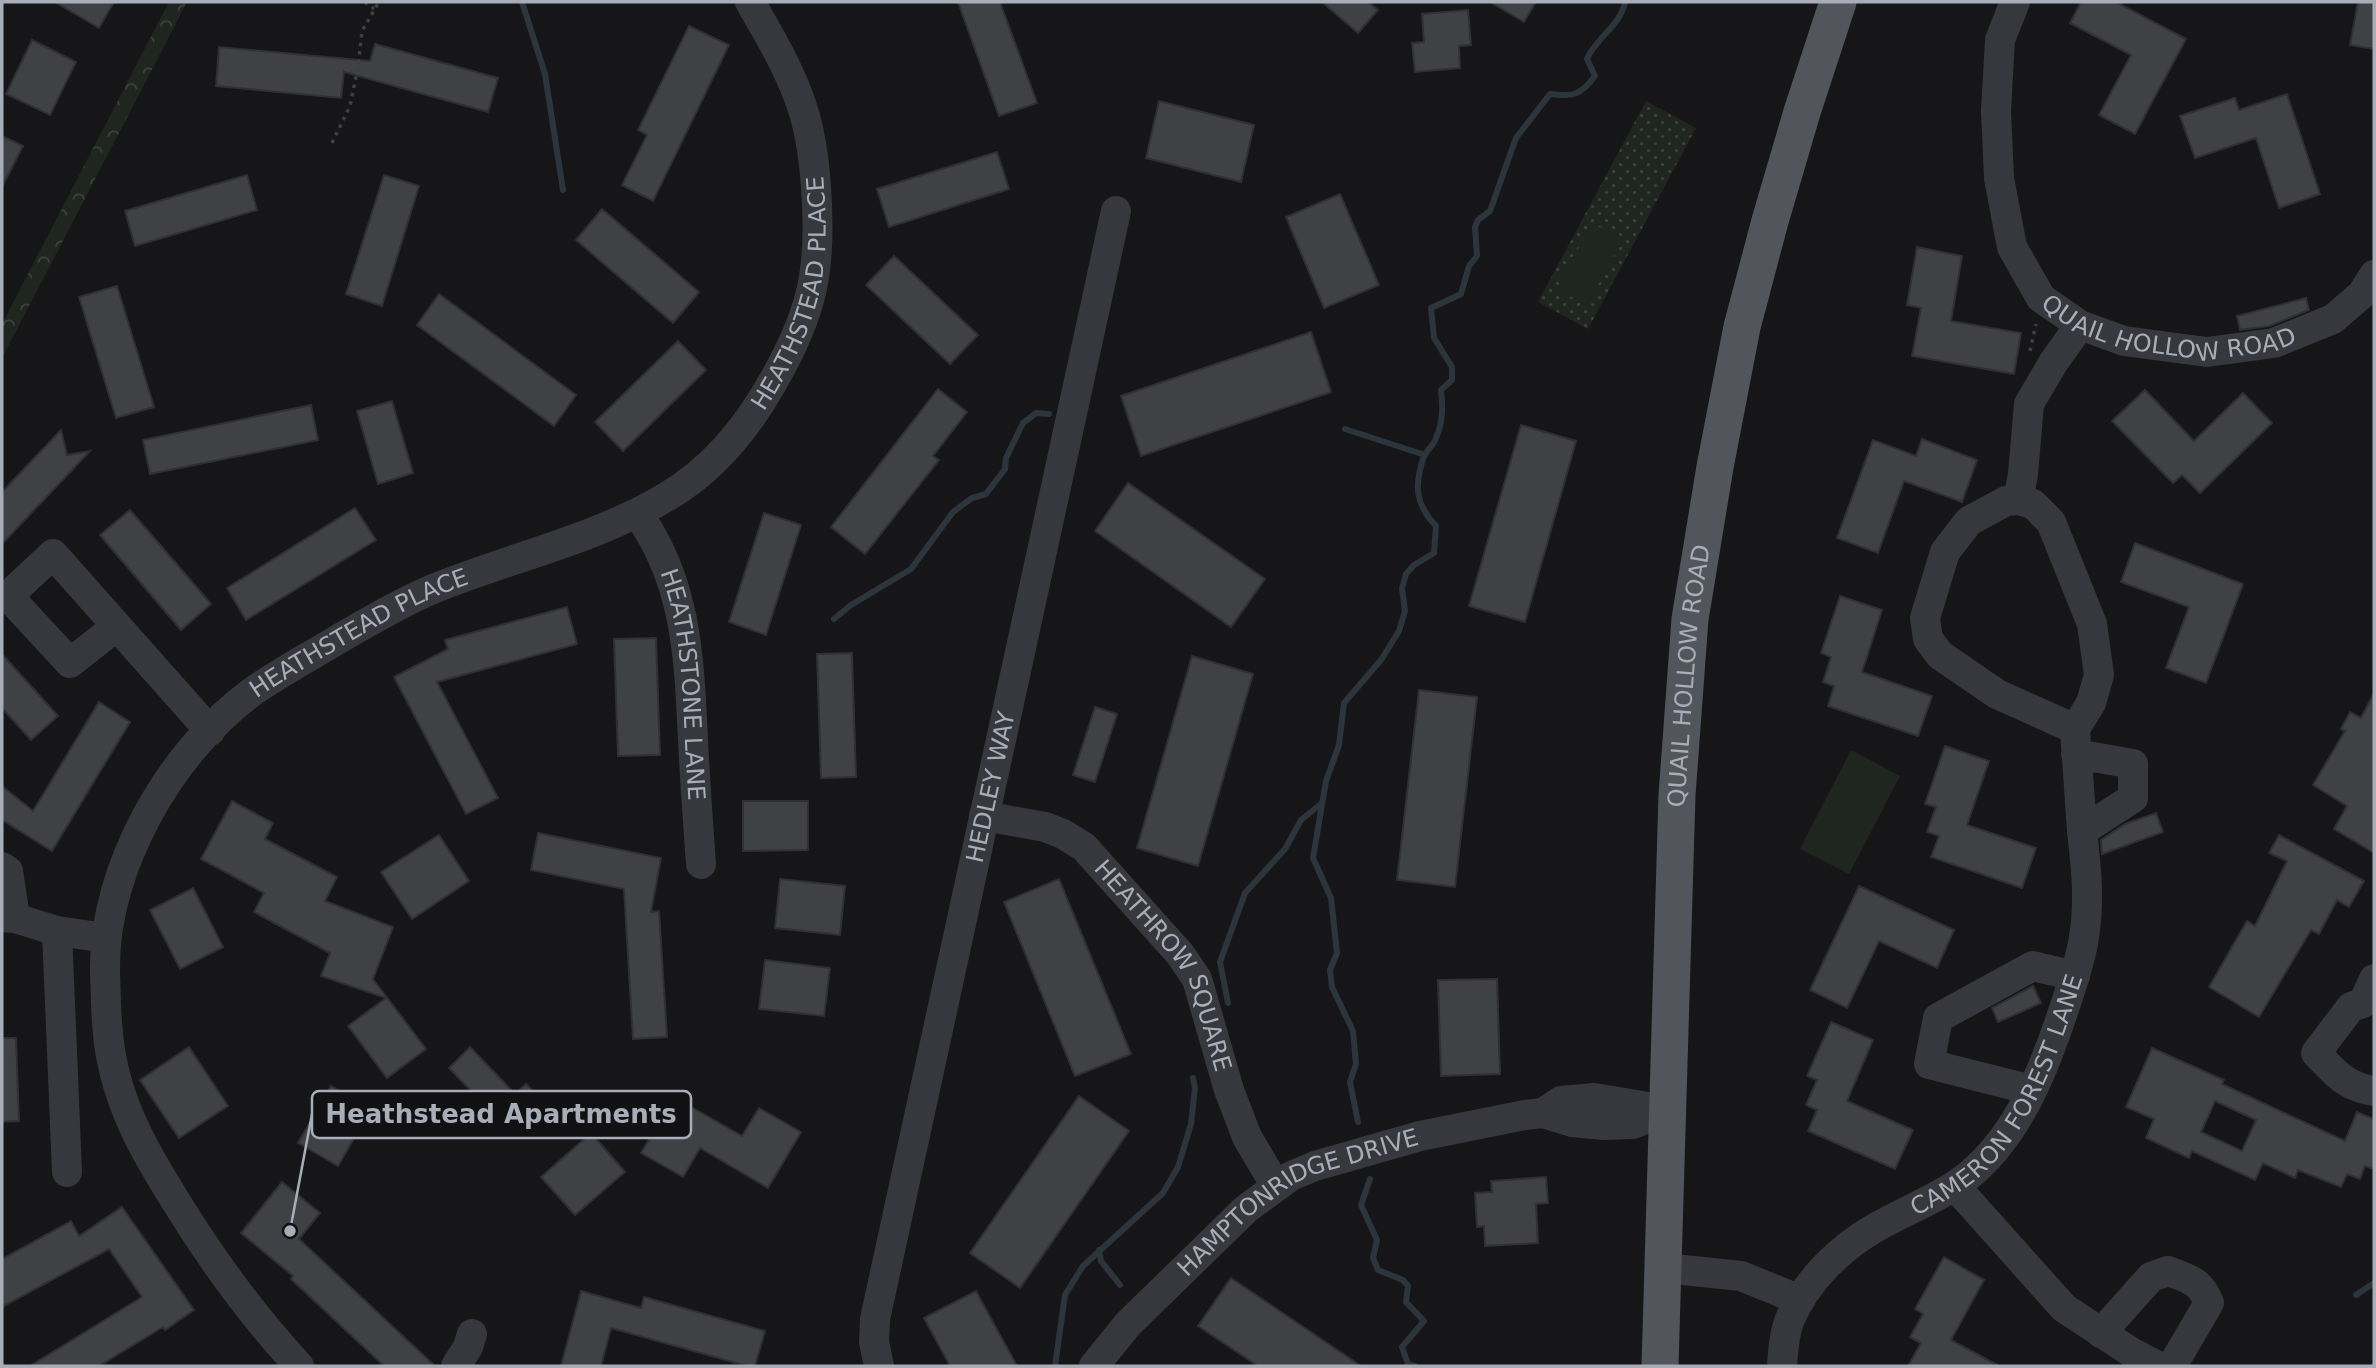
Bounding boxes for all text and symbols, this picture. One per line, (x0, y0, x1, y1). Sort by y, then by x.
street label: HEATHSTEAD PLACE (745, 175, 832, 415)
street label: QUAIL HOLLOW ROAD (2036, 289, 2300, 367)
street label: QUAIL HOLLOW ROAD (1663, 542, 1716, 808)
street label: HEATHSTEAD PLACE (244, 563, 472, 703)
street label: HEATHSTONE LANE (655, 565, 710, 801)
street label: HEDLEY WAY (961, 708, 1021, 865)
street label: HEATHROW SQUARE (1088, 854, 1237, 1075)
street label: CAMERON FOREST LANE (1906, 971, 2088, 1221)
callout: Heathstead Apartments (312, 1091, 691, 1138)
text: Heathstead Apartments (325, 1099, 677, 1129)
street label: HAMPTONRIDGE DRIVE (1172, 1123, 1421, 1282)

